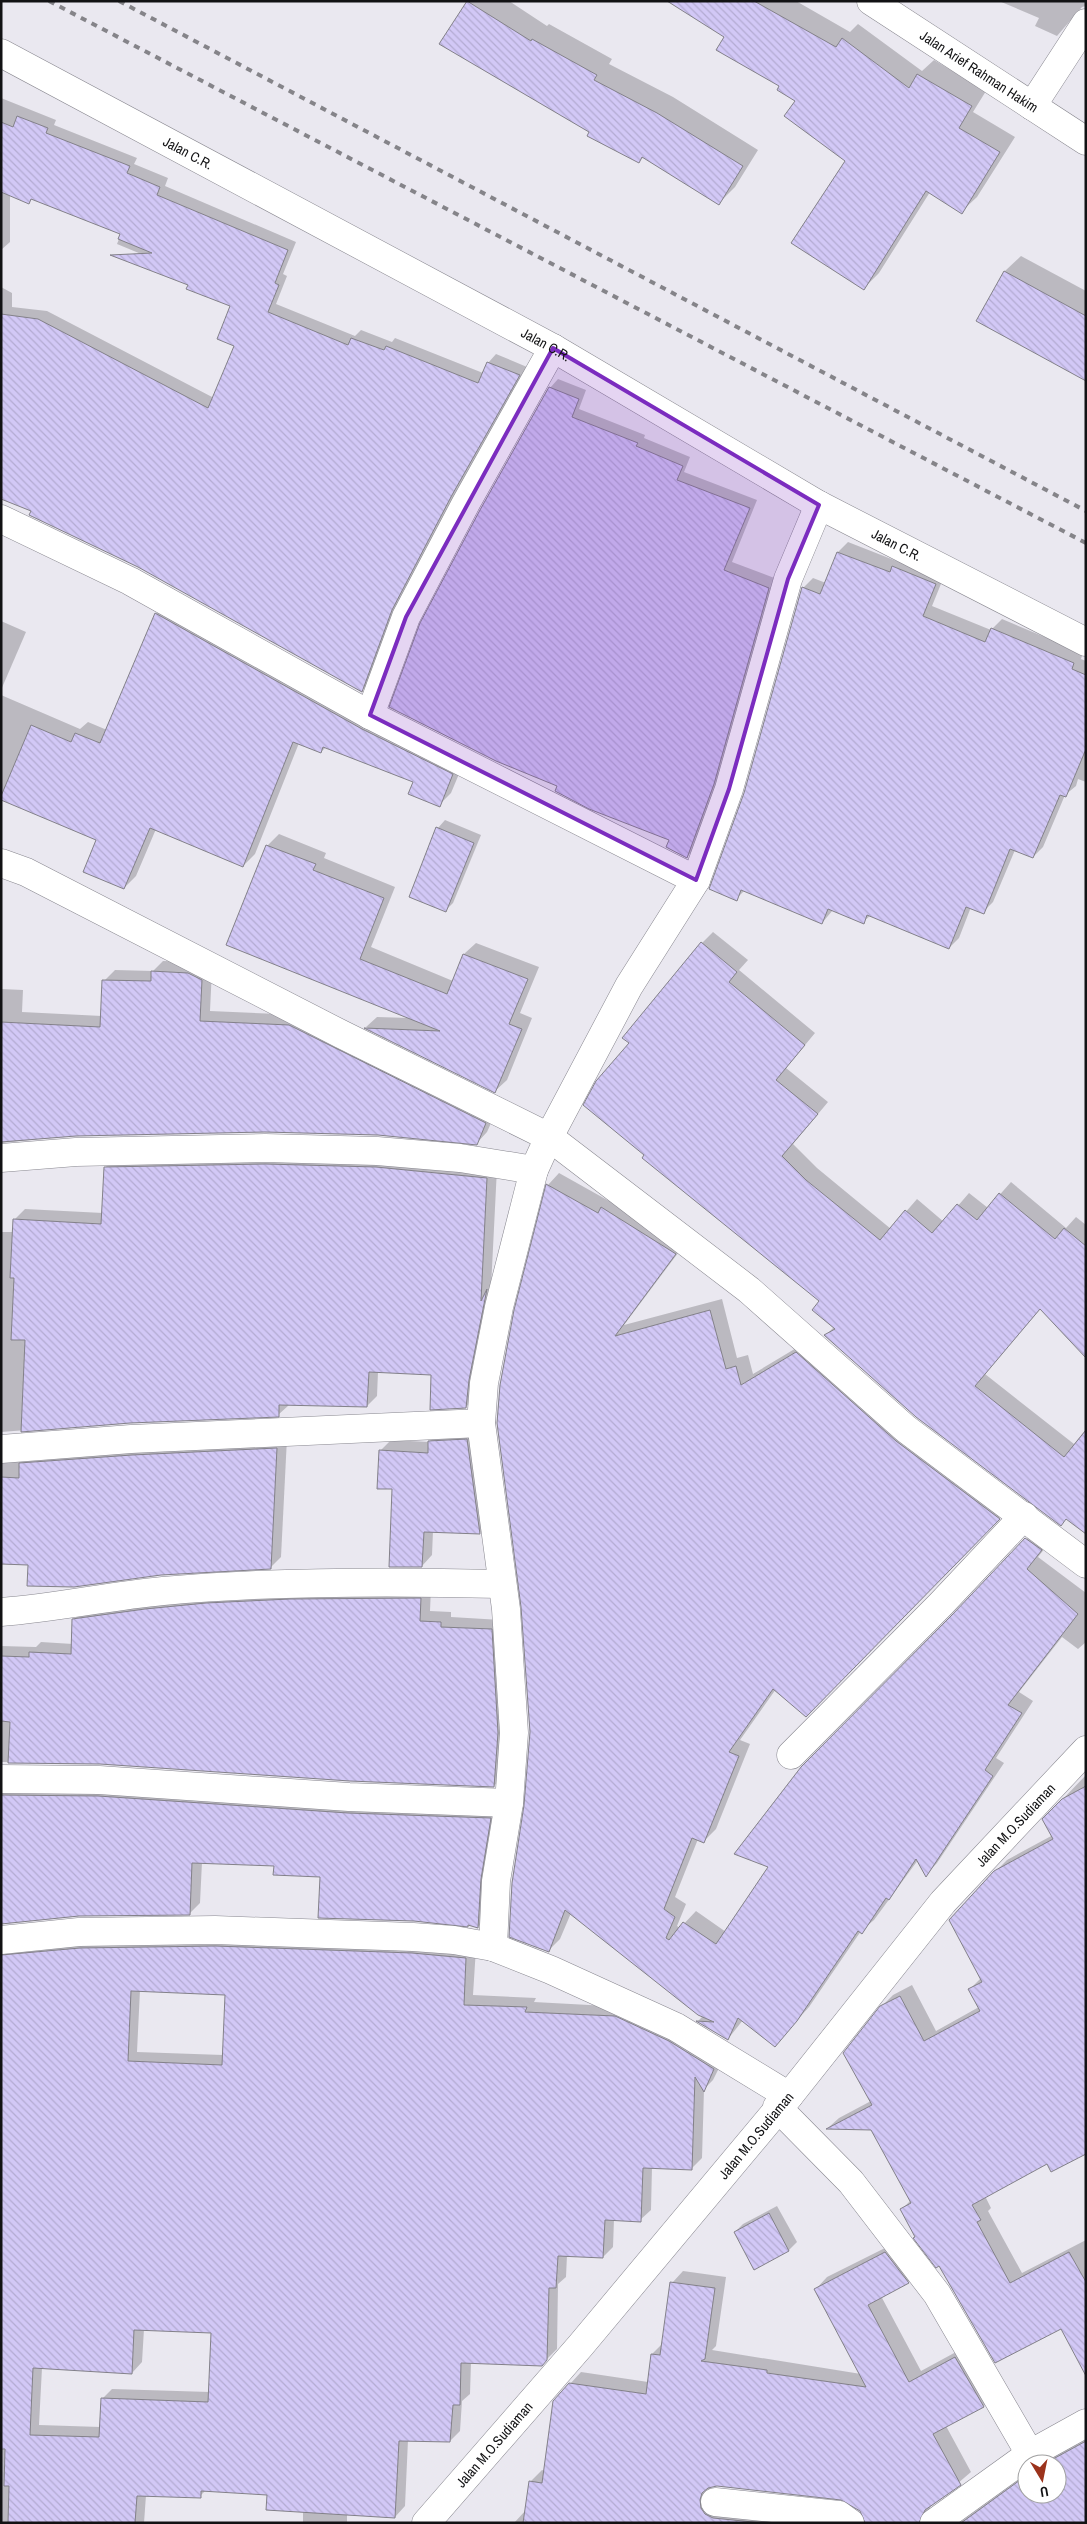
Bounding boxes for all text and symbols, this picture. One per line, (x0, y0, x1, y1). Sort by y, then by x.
street label: Jalan Arief Rahman Hakim (917, 26, 1042, 116)
street label: Jalan C.R. (160, 132, 216, 174)
street label: Jalan C.R. (518, 324, 574, 365)
street label: Jalan C.R. (869, 525, 925, 565)
street label: Jalan M.O.Sudiaman (972, 1779, 1059, 1870)
street label: Jalan M.O.Sudiaman (714, 2088, 798, 2183)
street label: Jalan M.O.Sudiaman (452, 2398, 537, 2491)
north arrow (1017, 2454, 1067, 2504)
text: U (1039, 2482, 1050, 2501)

